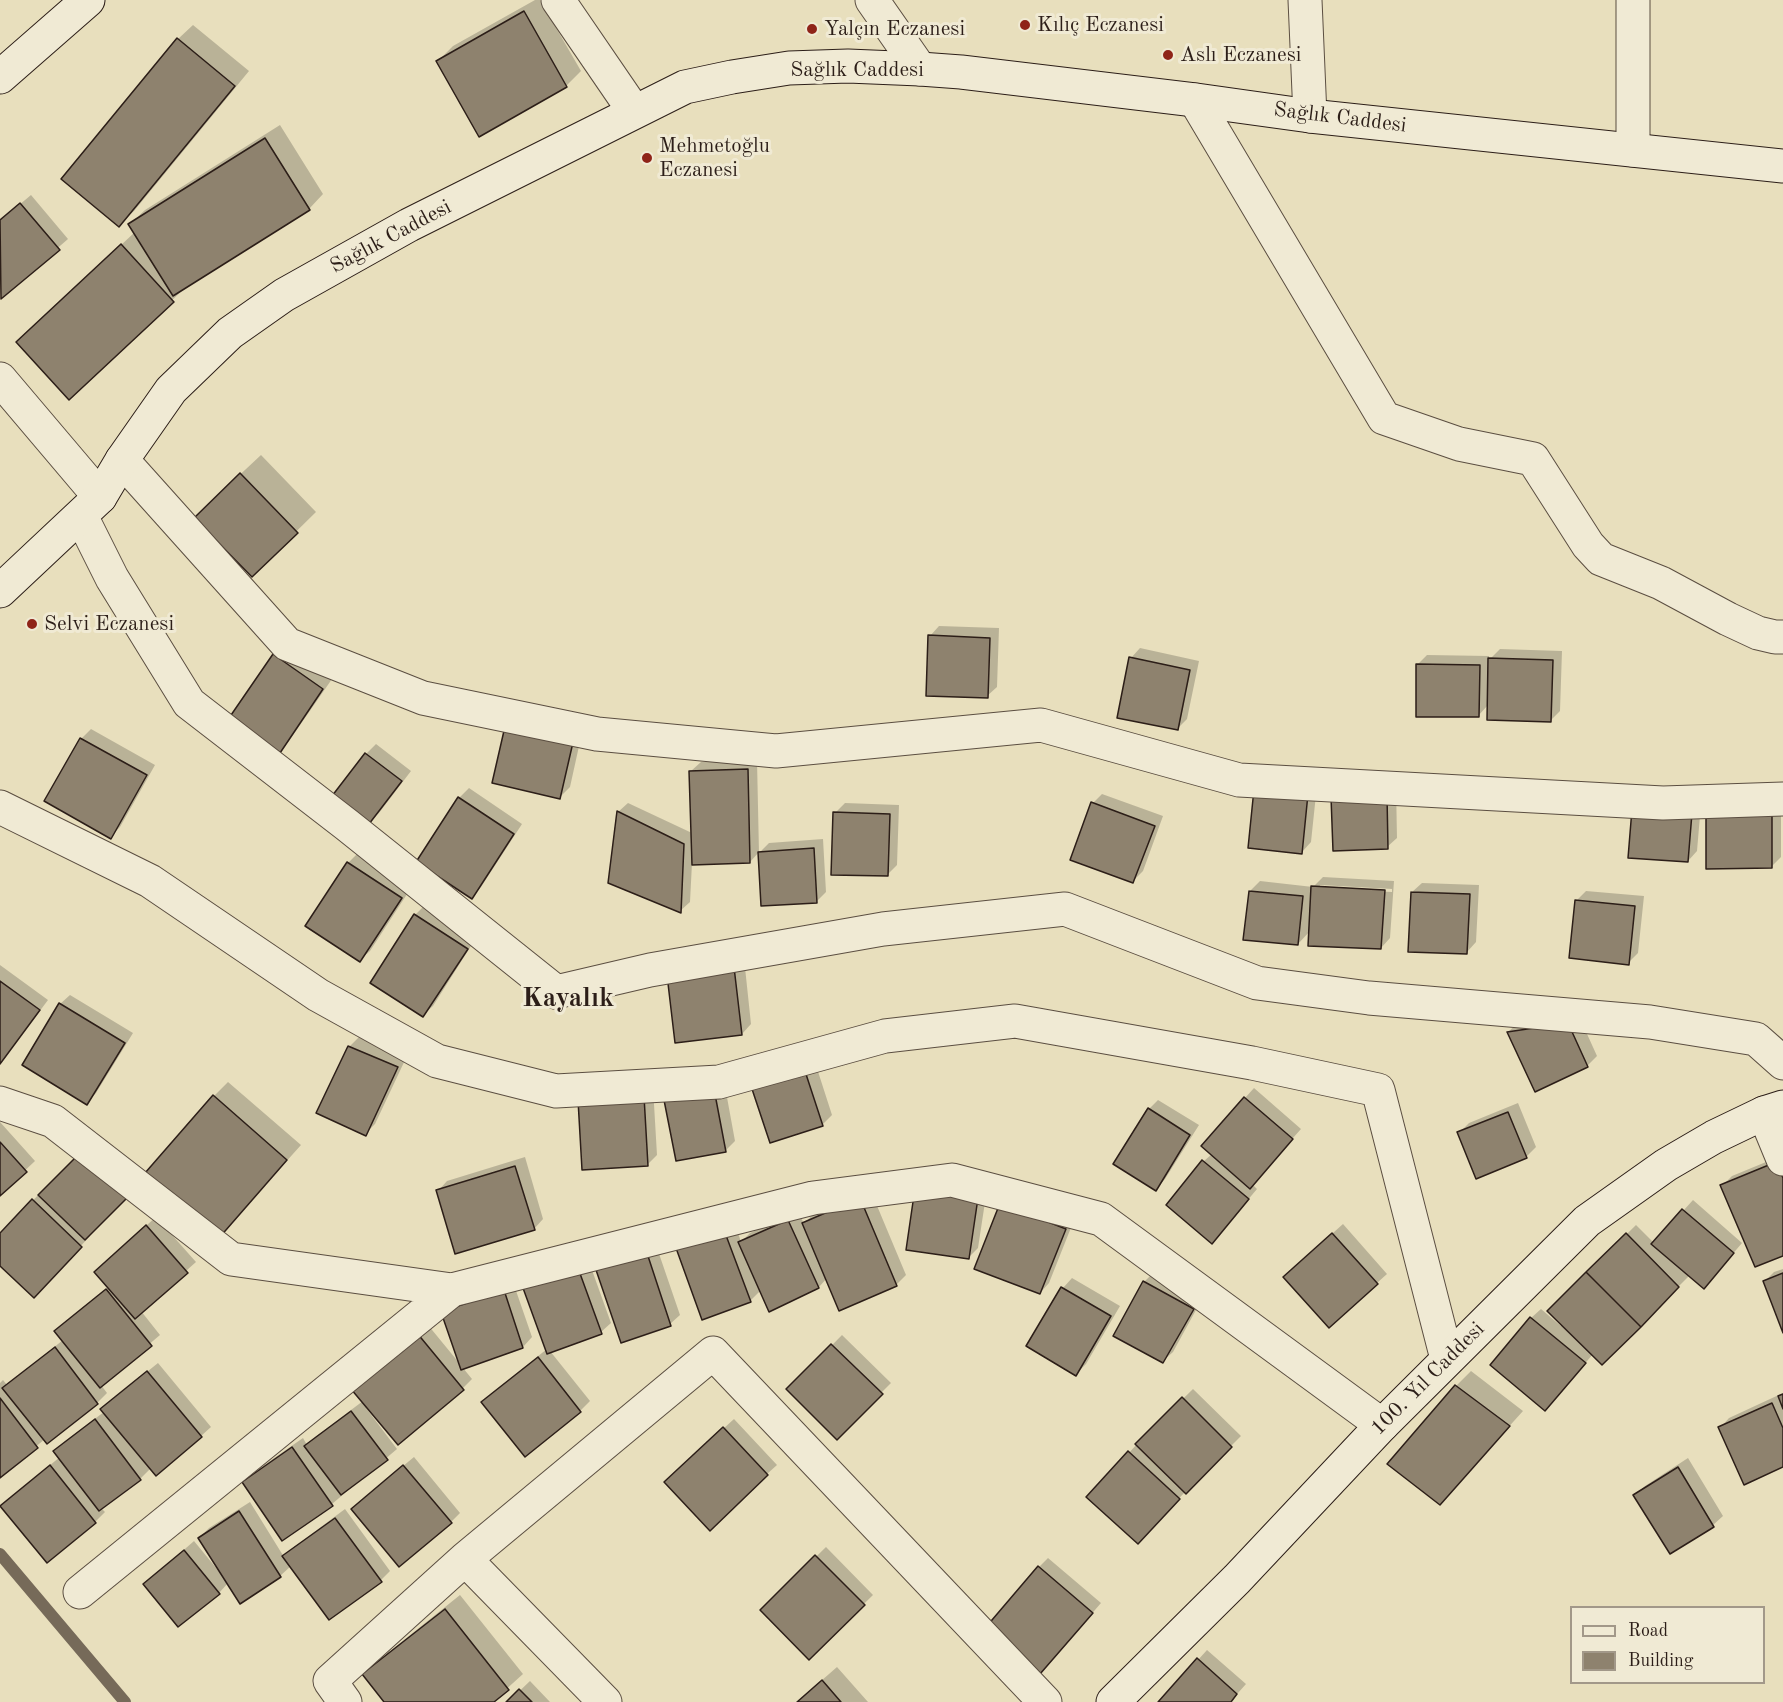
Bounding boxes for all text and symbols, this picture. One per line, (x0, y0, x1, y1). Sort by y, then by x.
place label: Kılıç Eczanesi (1037, 12, 1164, 38)
place label: Yalçın Eczanesi (824, 16, 965, 42)
marker: Kılıç Eczanesi (1018, 18, 1032, 32)
marker: Yalçın Eczanesi (805, 22, 819, 36)
place label: Aslı Eczanesi (1180, 42, 1301, 68)
marker: Aslı Eczanesi (1161, 48, 1175, 62)
street label: Sağlık Caddesi (790, 57, 924, 83)
street label: Sağlık Caddesi (1272, 97, 1408, 139)
place label: Mehmetoğlu Eczanesi (659, 133, 770, 183)
marker: Mehmetoğlu Eczanesi (640, 151, 654, 165)
street label: Sağlık Caddesi (326, 194, 456, 280)
place label: Selvi Eczanesi (44, 611, 174, 637)
marker: Selvi Eczanesi (25, 617, 39, 631)
district label: Kayalık (522, 983, 614, 1015)
street label: 100. Yıl Caddesi (1366, 1317, 1490, 1441)
legend (1570, 1606, 1765, 1684)
text: Road (1628, 1622, 1668, 1640)
text: Building (1628, 1652, 1693, 1670)

